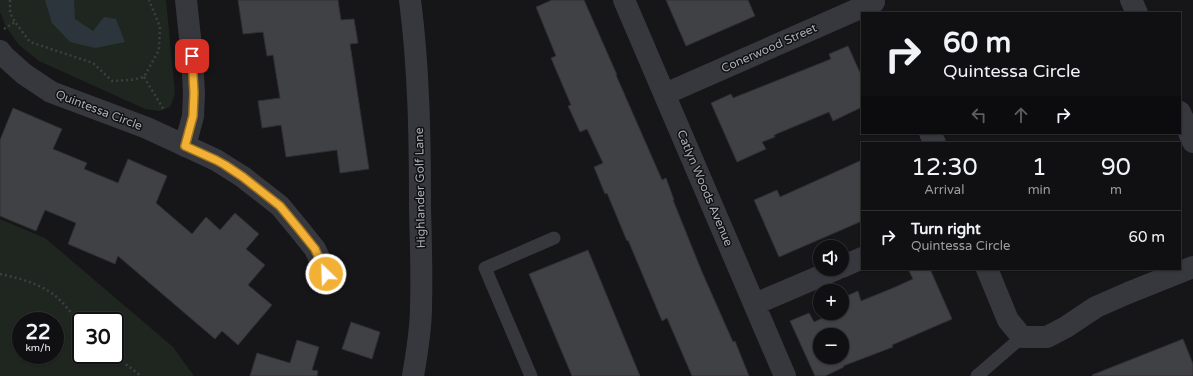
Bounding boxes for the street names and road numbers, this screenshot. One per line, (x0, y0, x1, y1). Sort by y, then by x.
street label: Conerwood Street (719, 20, 819, 75)
street label: Quintessa Circle (54, 87, 145, 133)
street label: Highlander Golf Lane (412, 127, 428, 248)
street label: Catlyn Woods Avenue (674, 128, 736, 248)

